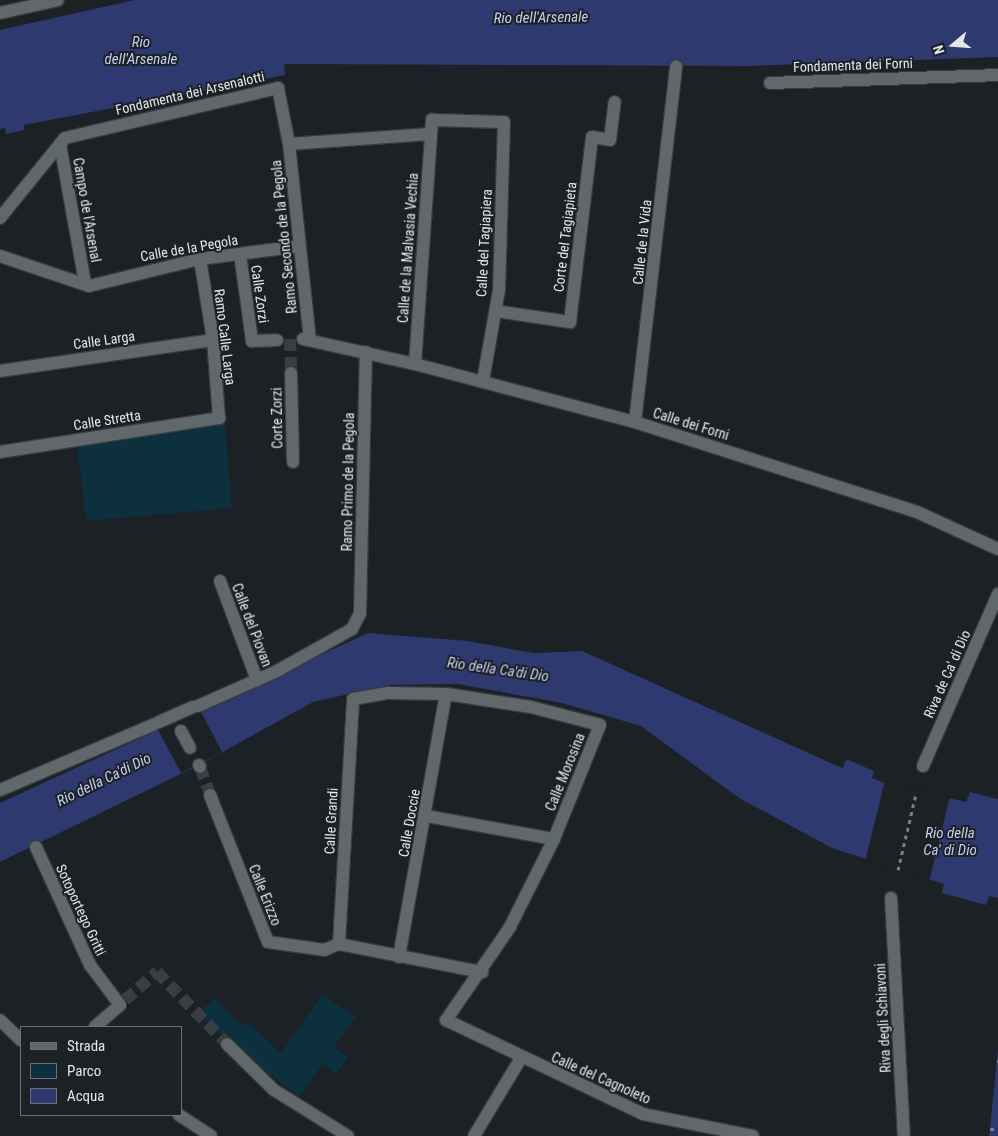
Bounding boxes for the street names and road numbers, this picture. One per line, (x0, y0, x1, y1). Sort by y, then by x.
street label: Fondamenta dei Forni (793, 55, 913, 75)
street label: Fondamenta dei Arsenalotti (114, 68, 266, 118)
street label: Campo de l'Arsenal (70, 156, 104, 264)
street label: Ramo Secondo de la Pegola (268, 159, 300, 315)
street label: Calle de la Malvasia Vechia (394, 172, 422, 324)
street label: Corte del Tagiapieta (550, 181, 580, 293)
street label: Calle del Tagiapiera (473, 189, 495, 297)
street label: Calle de la Vida (629, 199, 655, 285)
street label: Calle de la Pegola (139, 231, 239, 265)
street label: Calle Zorzi (248, 264, 272, 324)
street label: Ramo Calle Larga (211, 288, 239, 386)
street label: Calle Larga (72, 327, 136, 353)
street label: Corte Zorzi (268, 387, 286, 449)
street label: Calle dei Forni (651, 404, 731, 444)
street label: Calle Stretta (72, 406, 142, 434)
street label: Ramo Primo de la Pegola (338, 412, 358, 552)
street label: Calle del Piovan (228, 581, 276, 669)
street label: Riva de Ca' di Dio (920, 627, 974, 721)
street label: Calle Morosina (542, 731, 588, 813)
street label: Calle Grandi (321, 787, 341, 855)
street label: Calle Doccie (395, 788, 423, 858)
street label: Sotoportego Gritti (52, 862, 110, 958)
street label: Calle Erizzo (245, 862, 285, 928)
street label: Riva degli Schiavoni (872, 963, 894, 1073)
street label: Calle del Cagnoleto (549, 1049, 653, 1107)

